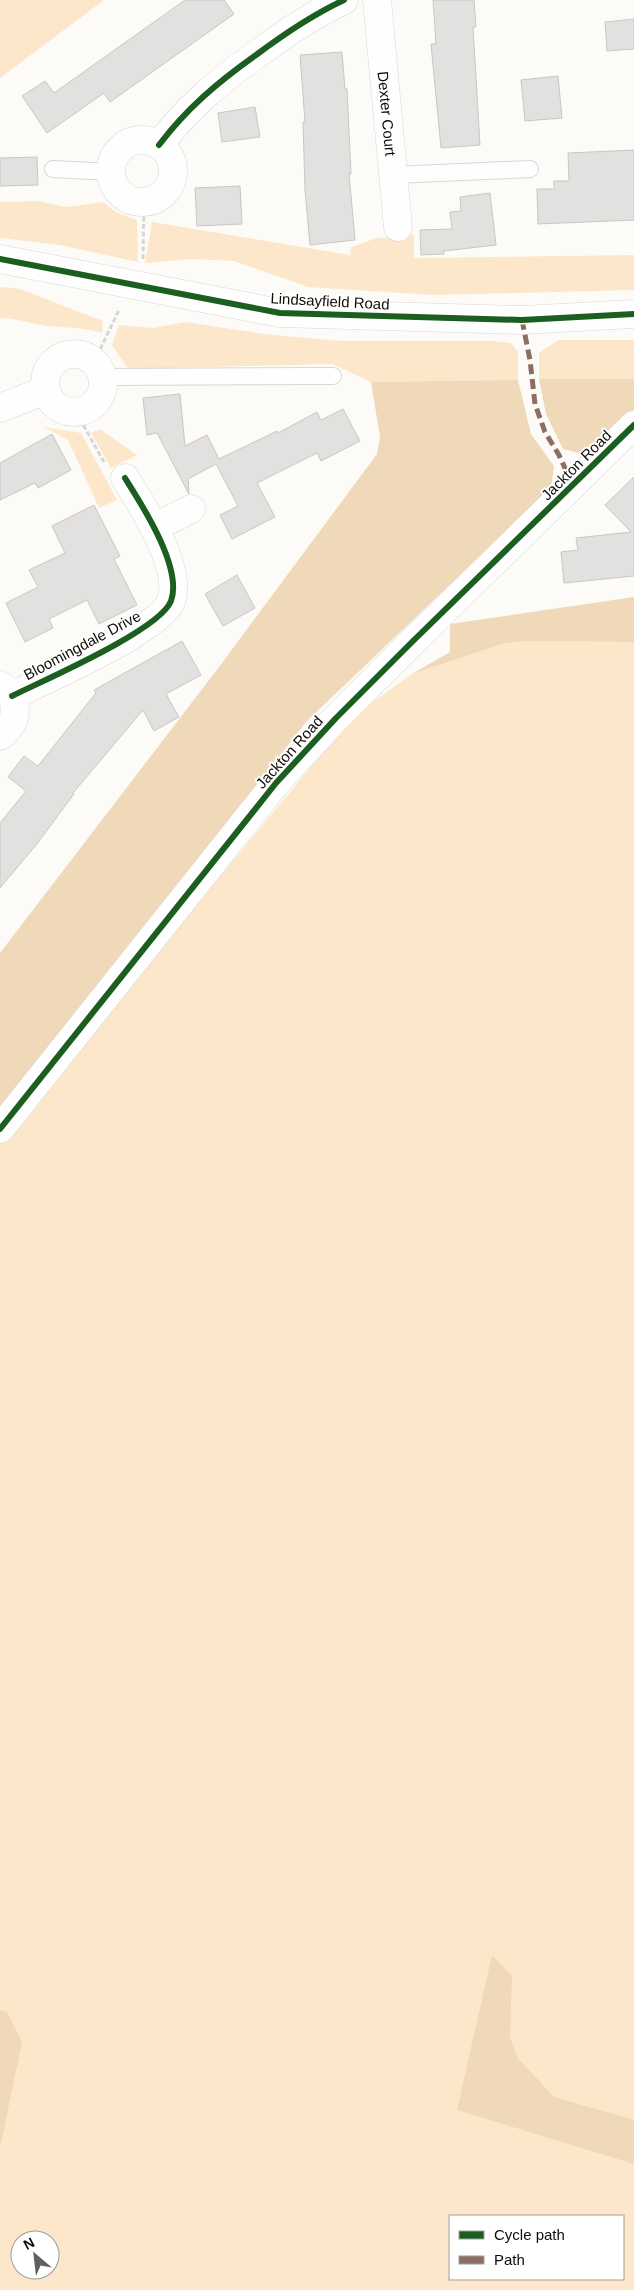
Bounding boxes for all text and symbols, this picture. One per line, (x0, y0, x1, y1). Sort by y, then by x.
street label: Dexter Court (375, 70, 400, 157)
street label: Lindsayfield Road (270, 289, 390, 313)
street label: Jackton Road (538, 427, 614, 503)
street label: Bloomingdale Drive (21, 607, 143, 683)
street label: Jackton Road (252, 712, 326, 792)
legend (449, 2215, 624, 2280)
text: Cycle path (494, 2226, 565, 2243)
north arrow (10, 2230, 60, 2280)
text: N (21, 2234, 37, 2253)
text: Path (494, 2251, 525, 2268)

